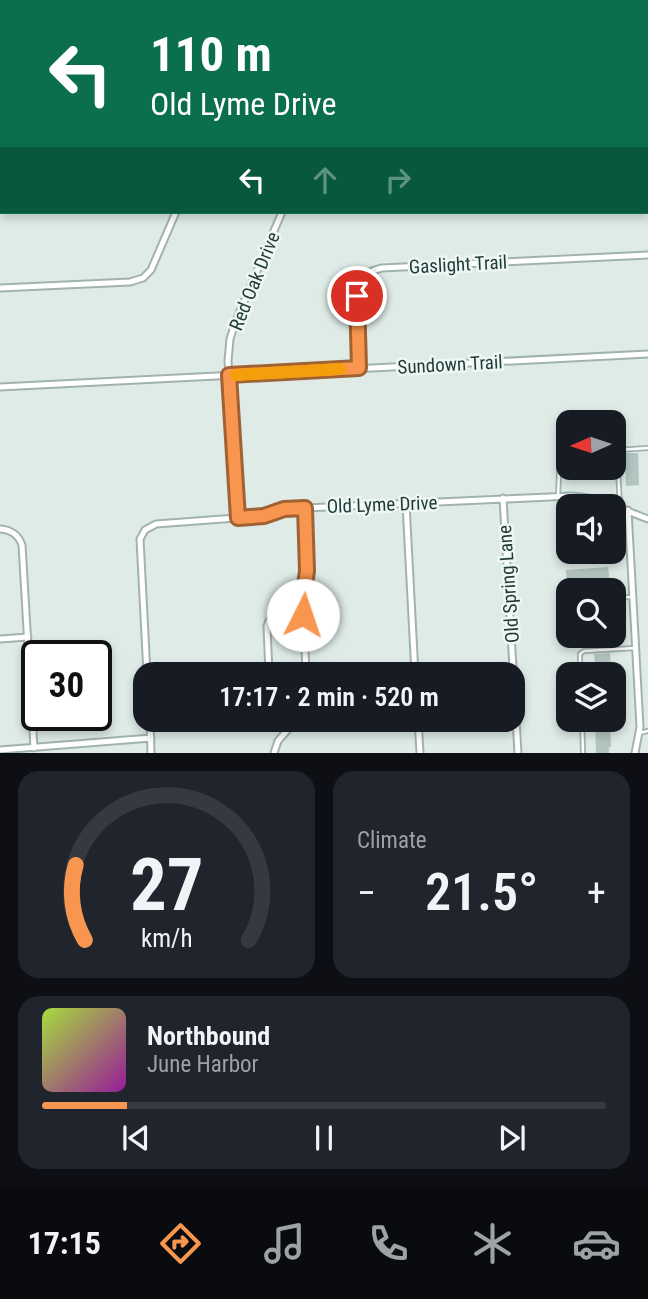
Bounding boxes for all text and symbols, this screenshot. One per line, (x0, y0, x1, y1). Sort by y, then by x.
text: 110 m (150, 26, 272, 83)
icon: left (35, 28, 126, 119)
text: Old Lyme Drive (150, 85, 337, 123)
icon: left (233, 161, 271, 199)
icon: ahead (306, 161, 344, 199)
icon: right (379, 161, 417, 199)
street label: Red Oak Drive (224, 229, 285, 334)
street label: Gaslight Trail (408, 250, 508, 279)
pin (327, 266, 387, 326)
icon: arrive (338, 277, 376, 315)
street label: Sundown Trail (397, 350, 503, 379)
north arrow (556, 410, 626, 480)
map controls (556, 410, 626, 732)
street label: Old Lyme Drive (326, 491, 438, 518)
button: sound (556, 494, 626, 564)
street label: Old Spring Lane (493, 524, 524, 644)
position arrow (266, 578, 340, 652)
button: search (556, 578, 626, 648)
speed limit sign: 30 (21, 640, 112, 731)
button: layers (556, 662, 626, 732)
text: 17:17 · 2 min · 520 m (219, 682, 439, 712)
text: Climate (357, 827, 427, 854)
text: 27 (130, 843, 203, 929)
text: 21.5° (425, 862, 538, 923)
text: − (357, 871, 376, 915)
text: + (587, 871, 606, 915)
text: km/h (141, 924, 192, 953)
text: Northbound (147, 1021, 270, 1051)
text: June Harbor (147, 1051, 259, 1078)
icon: previous (117, 1119, 155, 1157)
icon: pause (305, 1119, 343, 1157)
icon: next (493, 1119, 531, 1157)
icon: directions (156, 1219, 205, 1268)
icon: music (260, 1219, 309, 1268)
icon: phone (364, 1219, 413, 1268)
icon: climate (468, 1219, 517, 1268)
icon: car (572, 1219, 621, 1268)
text: 17:15 (27, 1224, 101, 1262)

